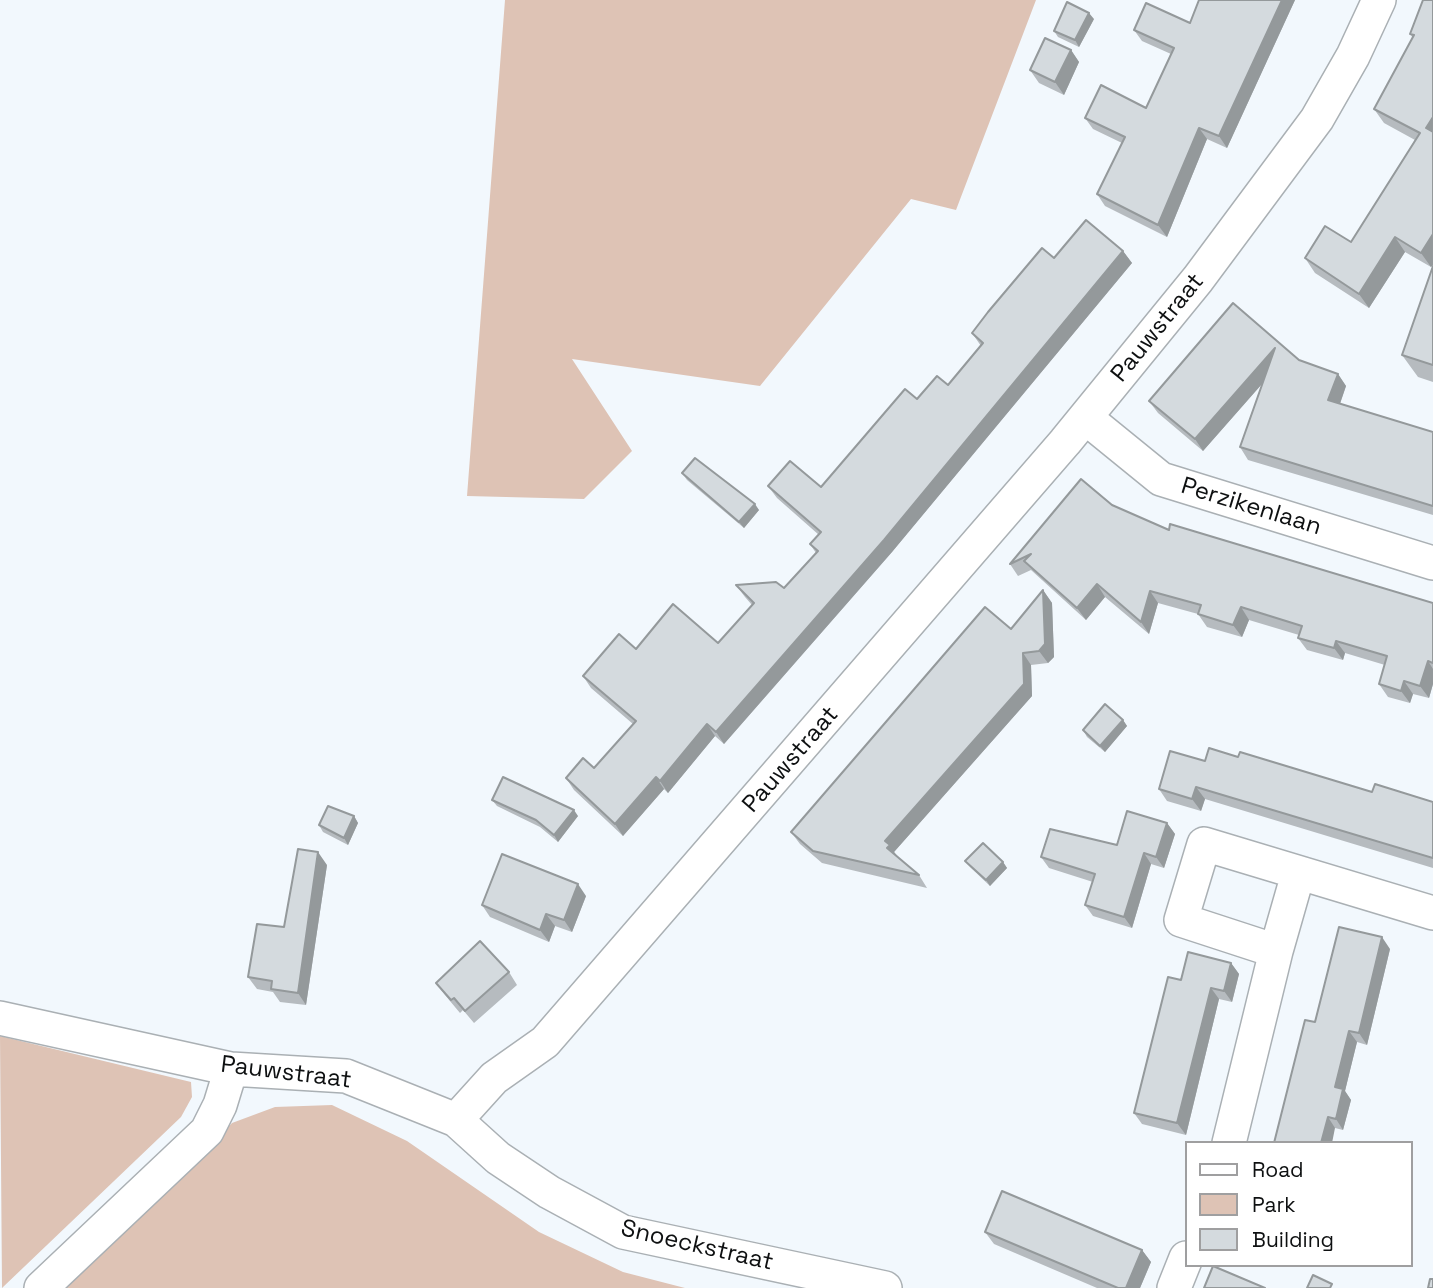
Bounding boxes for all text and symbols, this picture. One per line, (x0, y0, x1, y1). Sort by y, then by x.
street label: Pauwstraat (1105, 268, 1211, 388)
street label: Perzikenlaan (1177, 472, 1325, 542)
street label: Pauwstraat (737, 701, 845, 819)
street label: Pauwstraat (219, 1051, 353, 1095)
legend (1184, 1141, 1412, 1267)
text: Road (1252, 1156, 1304, 1183)
text: Park (1252, 1191, 1296, 1218)
street label: Snoeckstraat (618, 1214, 776, 1278)
text: Building (1252, 1226, 1334, 1253)

